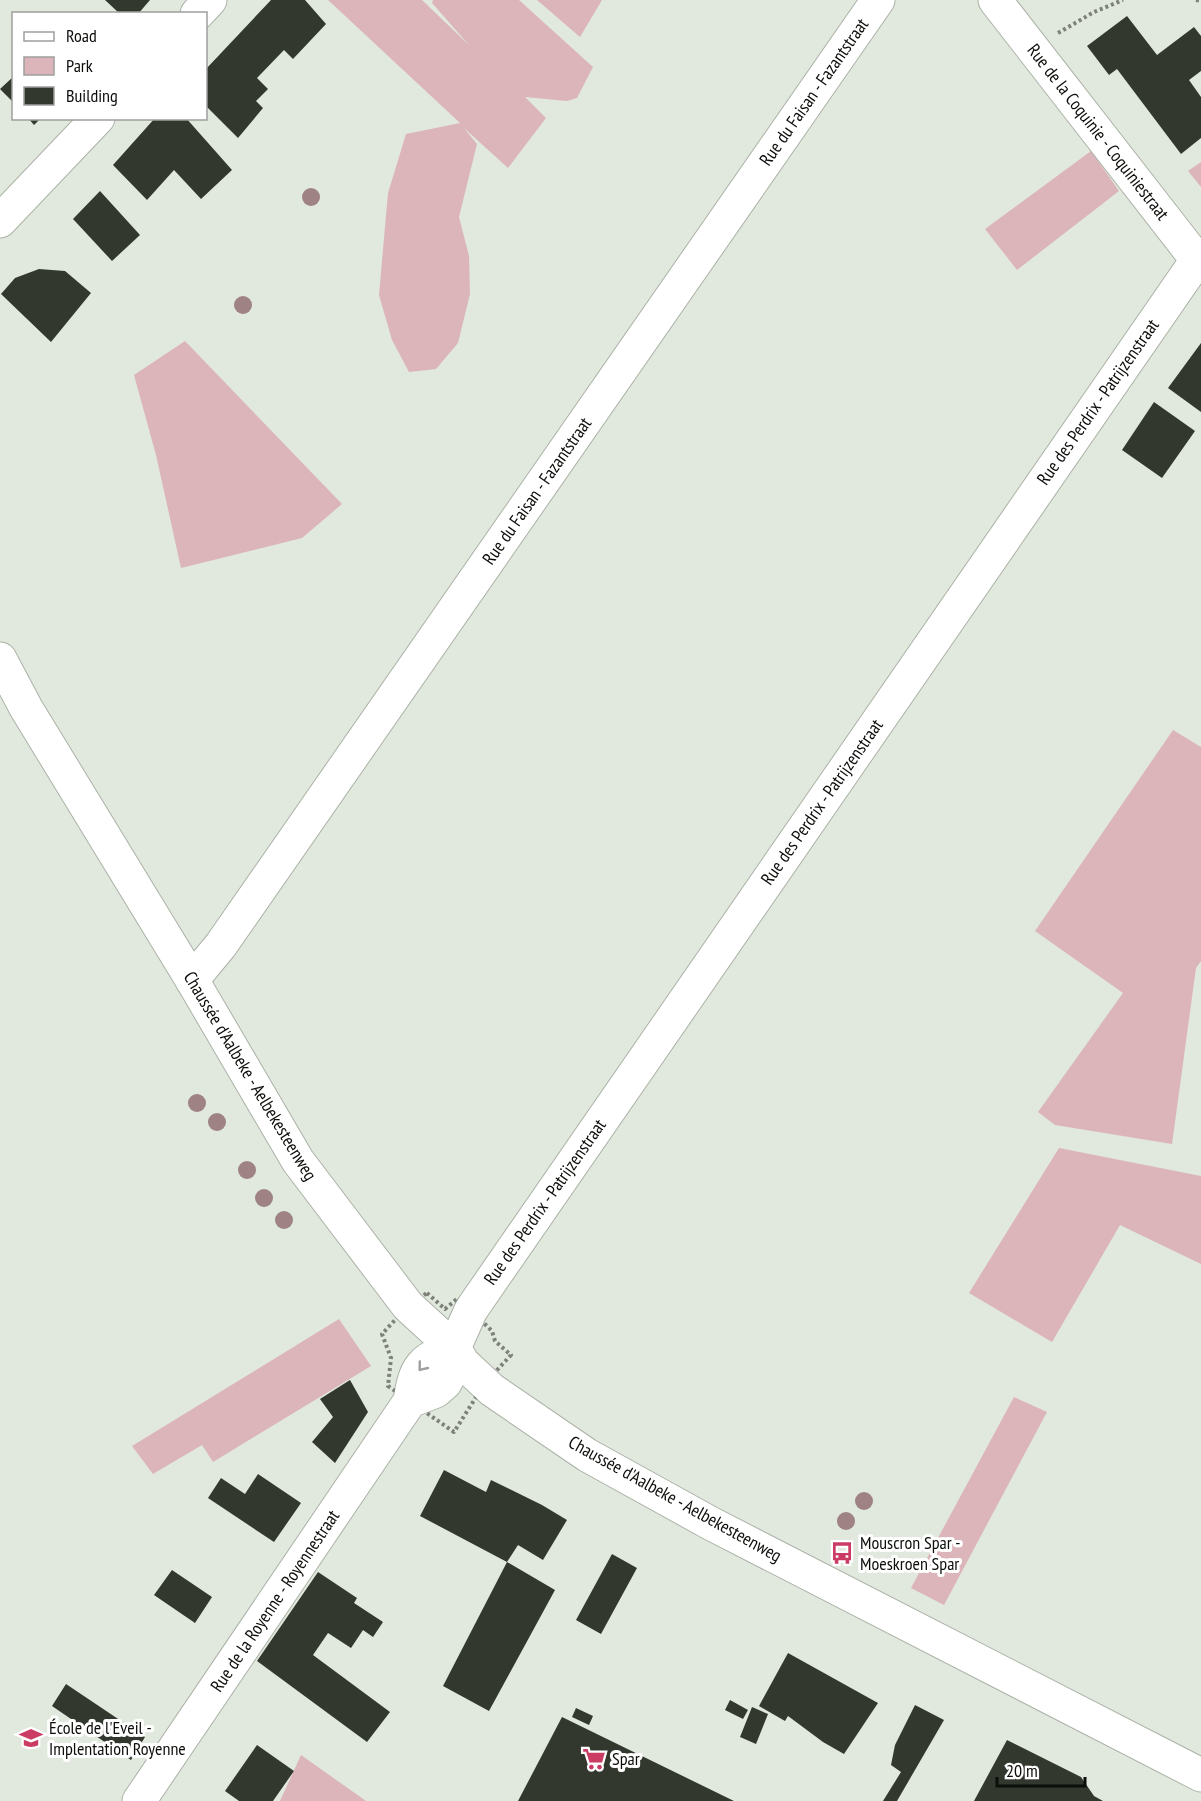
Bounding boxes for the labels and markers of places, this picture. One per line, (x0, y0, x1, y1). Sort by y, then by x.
place label: Mouscron Spar - Moeskroen Spar (860, 1531, 960, 1575)
bus stop icon: Mouscron Spar - Moeskroen Spar (829, 1540, 855, 1566)
place label: École de l'Eveil - Implentation Royenne (49, 1716, 186, 1760)
school or university icon: École de l'Eveil - Implentation Royenne (18, 1725, 44, 1751)
supermarket icon: Spar (581, 1746, 607, 1772)
place label: Spar (612, 1747, 640, 1770)

